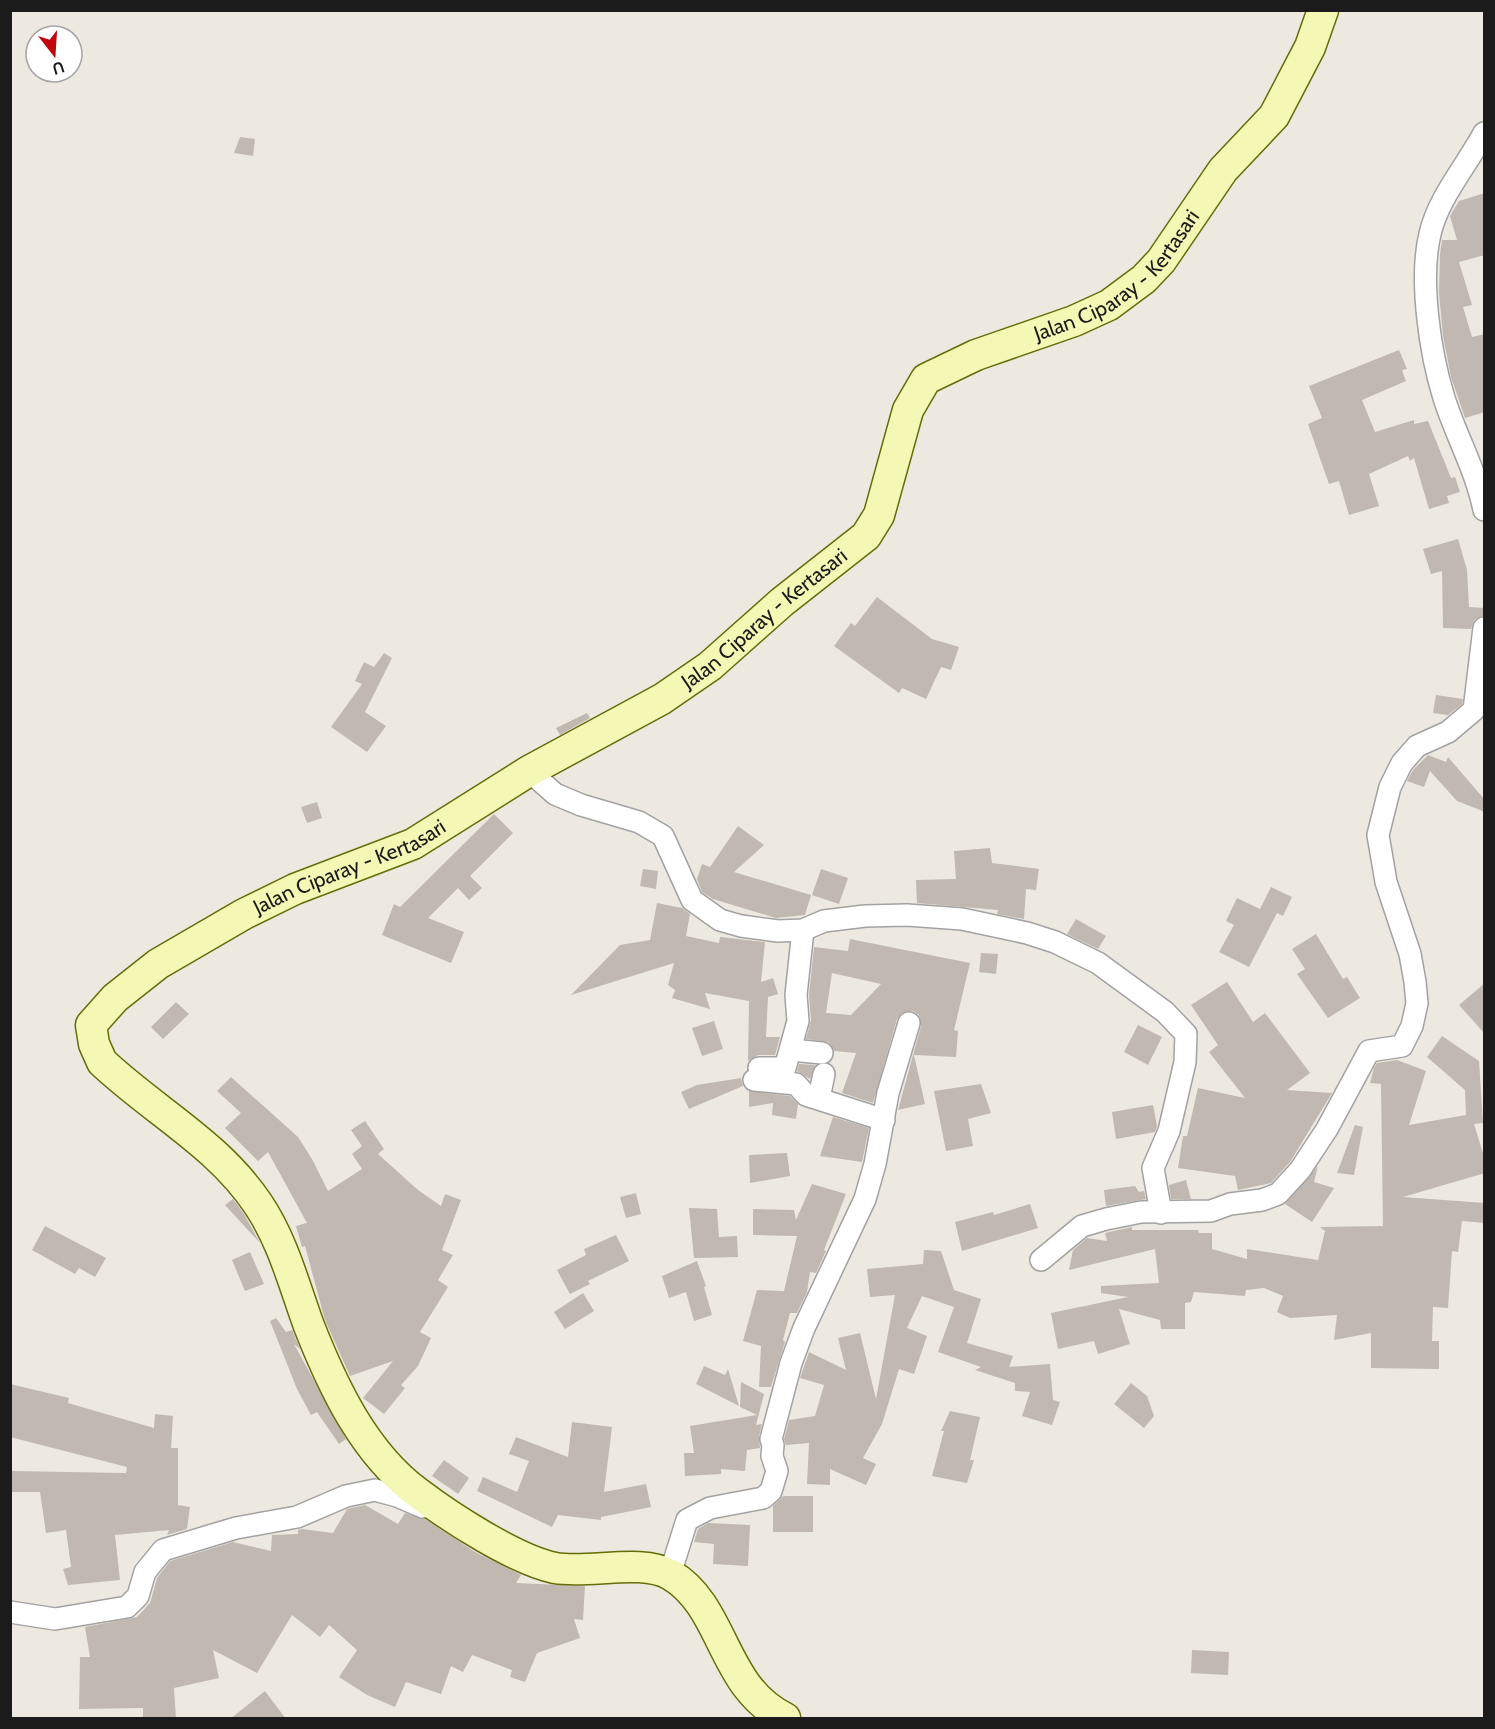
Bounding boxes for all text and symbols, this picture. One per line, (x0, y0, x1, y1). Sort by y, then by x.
north arrow (24, 24, 84, 84)
text: U (50, 57, 67, 79)
street label: Jalan Ciparay - Kertasari (1029, 205, 1204, 346)
street label: Jalan Ciparay - Kertasari (676, 543, 852, 694)
street label: Jalan Ciparay - Kertasari (248, 814, 450, 920)

